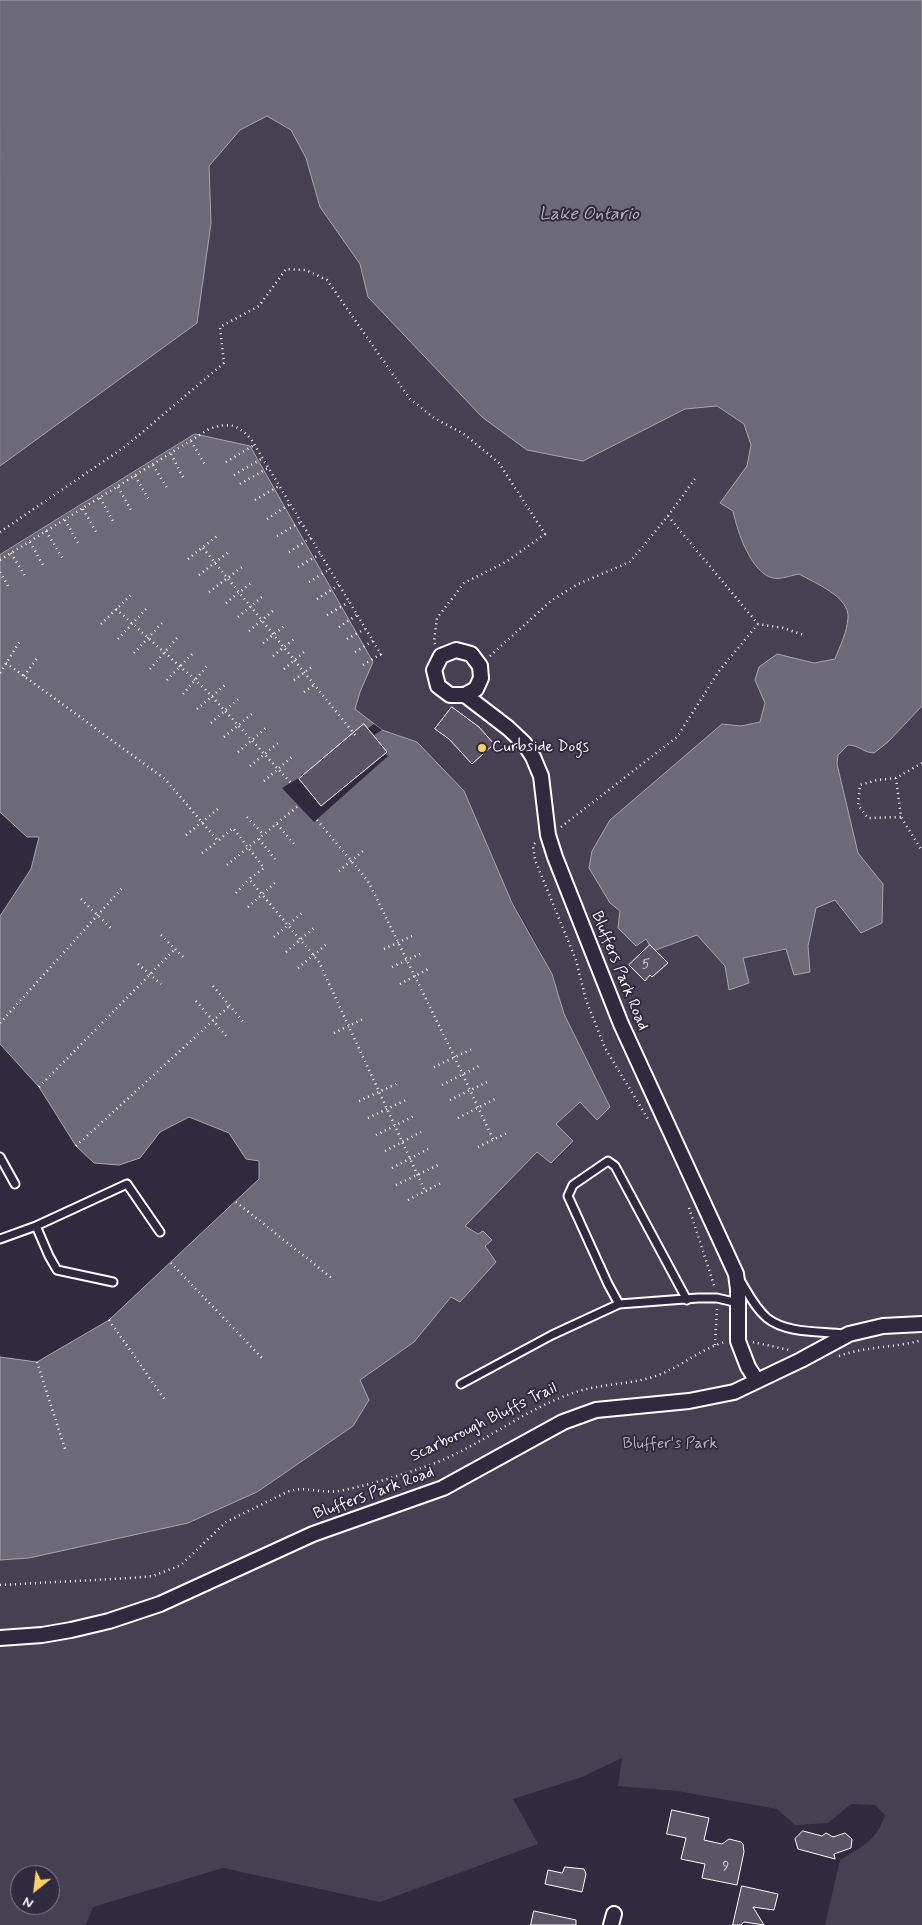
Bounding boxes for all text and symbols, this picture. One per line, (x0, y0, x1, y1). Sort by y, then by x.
water label: Lake Ontario (539, 204, 639, 226)
place label: Curbside Dogs (492, 738, 589, 758)
marker: Curbside Dogs (476, 742, 488, 754)
street label: Bluffers Park Road (586, 909, 652, 1033)
house number: 5 (642, 957, 650, 973)
street label: Scarborough Bluffs Trail (408, 1379, 560, 1467)
park label: Bluffer's Park (623, 1435, 717, 1455)
street label: Bluffers Park Road (311, 1463, 437, 1525)
house number: 9 (723, 1859, 729, 1875)
north arrow (10, 1865, 60, 1915)
text: N (20, 1892, 37, 1912)

